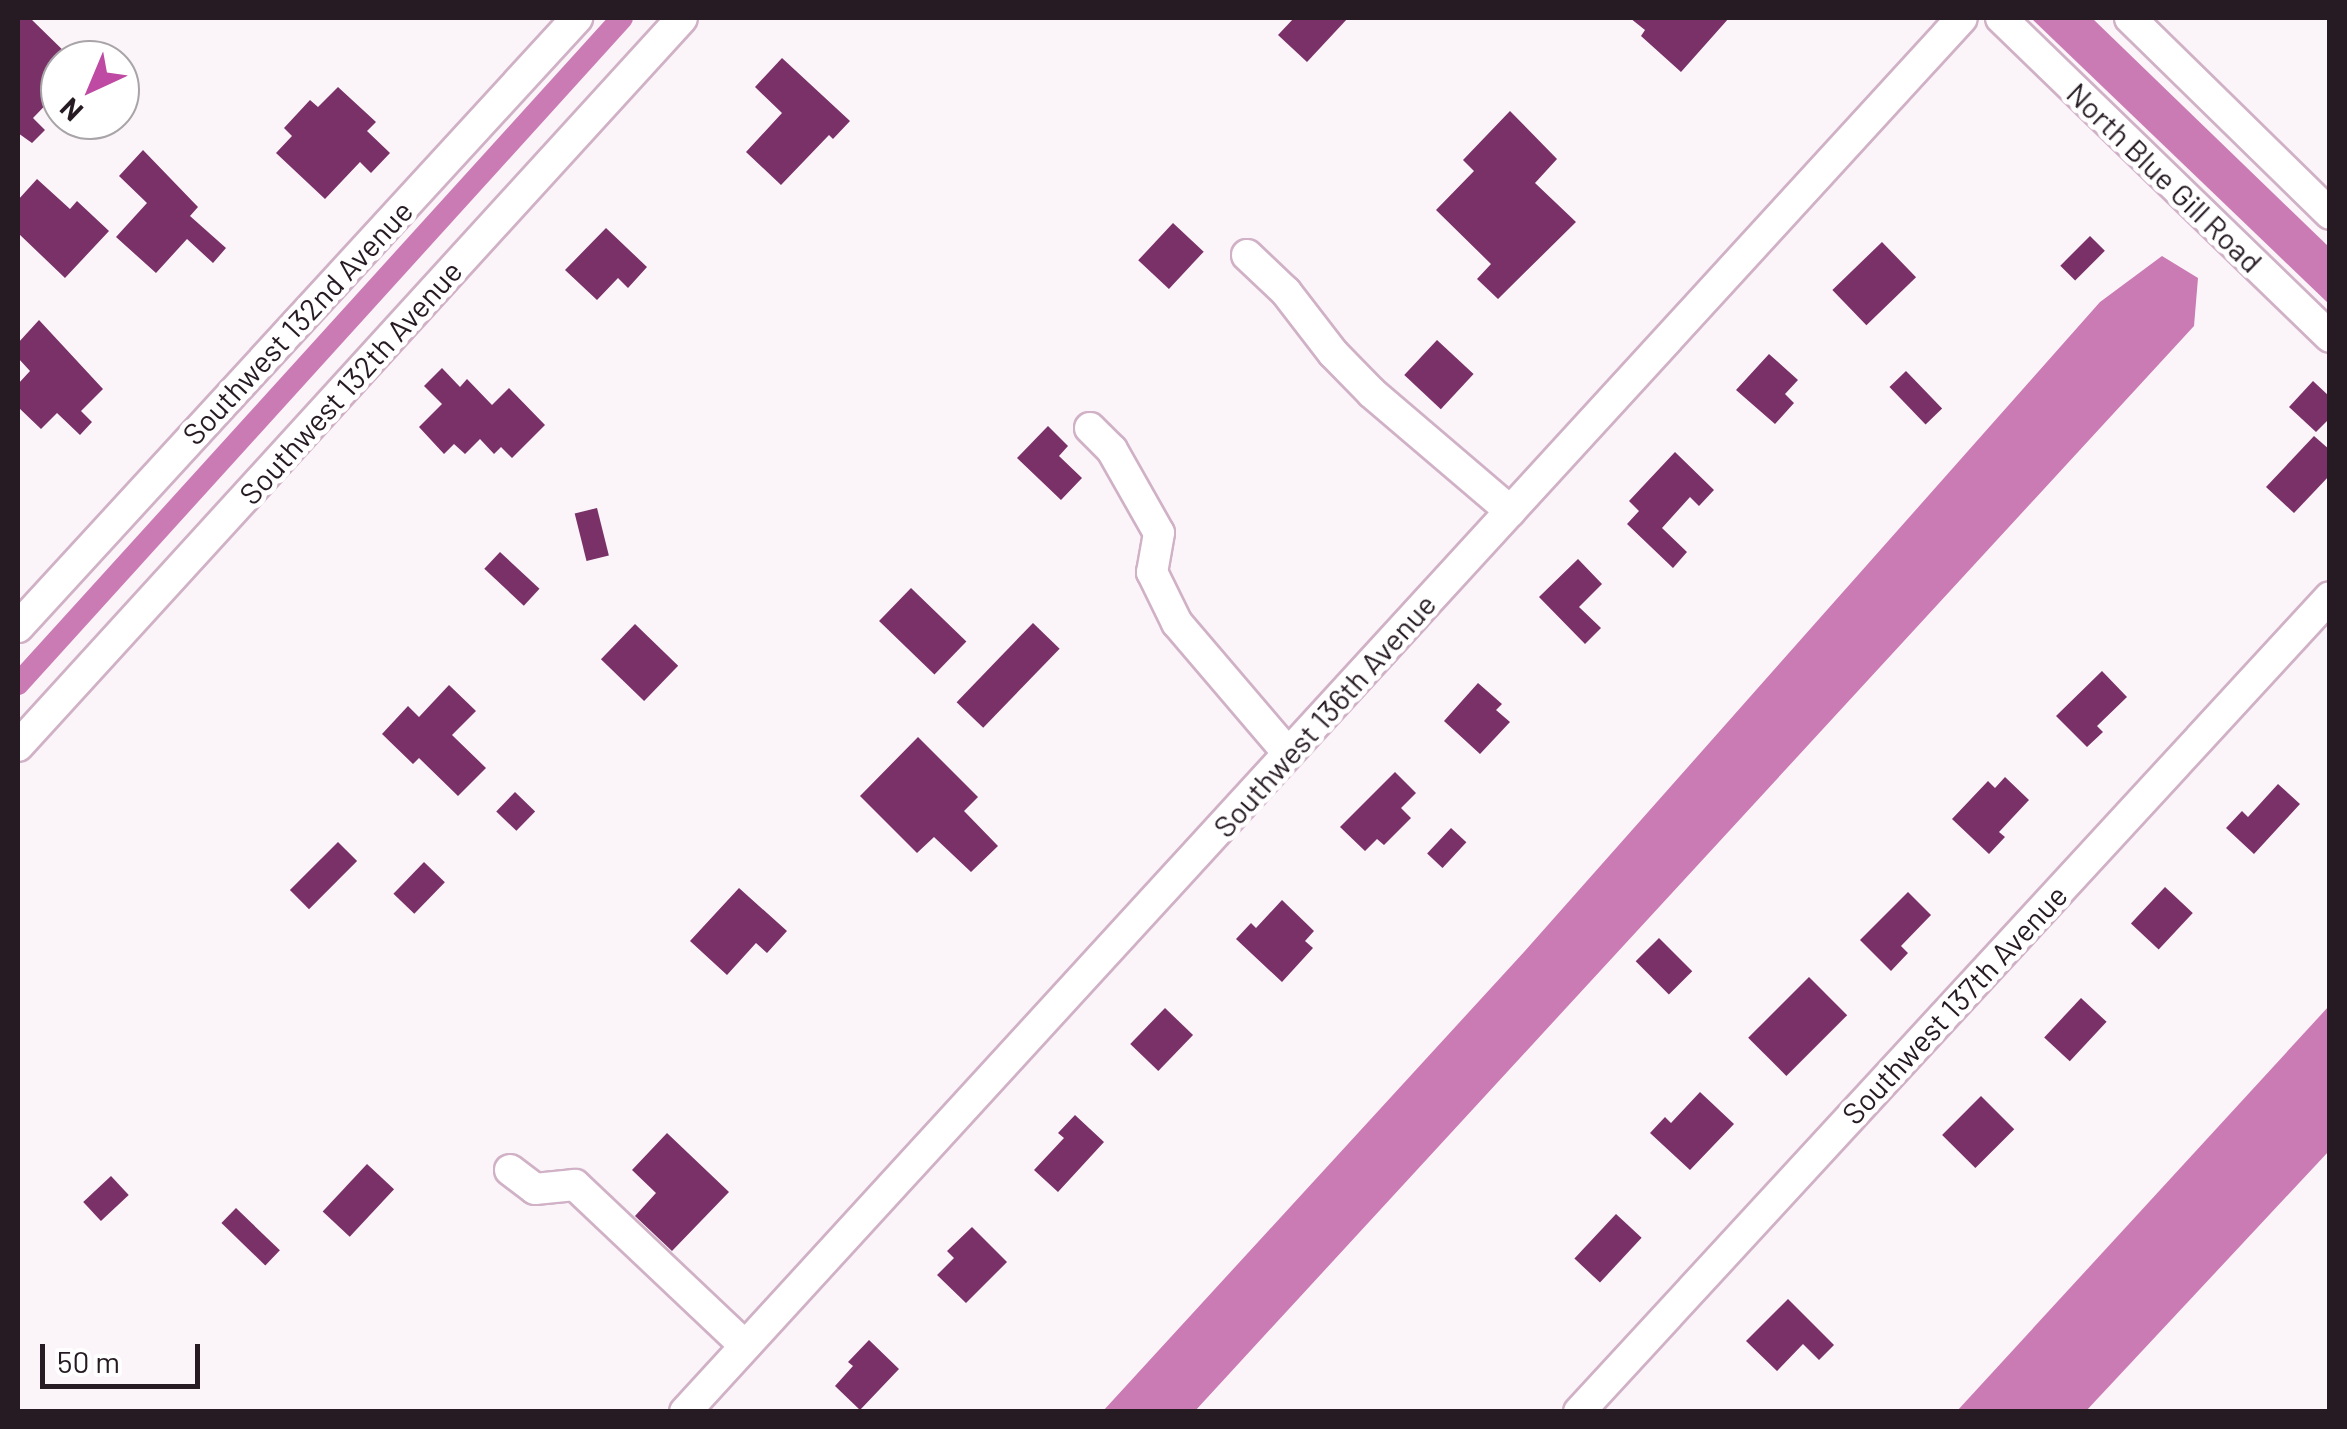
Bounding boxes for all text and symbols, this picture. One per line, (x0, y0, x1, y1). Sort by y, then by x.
north arrow (40, 40, 140, 140)
street label: North Blue Gill Road (2060, 75, 2270, 279)
text: N (52, 91, 89, 129)
street label: Southwest 132nd Avenue (174, 192, 420, 452)
street label: Southwest 132th Avenue (231, 253, 469, 511)
street label: Southwest 136th Avenue (1205, 586, 1443, 844)
street label: Southwest 137th Avenue (1834, 877, 2074, 1131)
scale bar (45, 1324, 205, 1386)
text: 50 m (57, 1343, 120, 1379)

